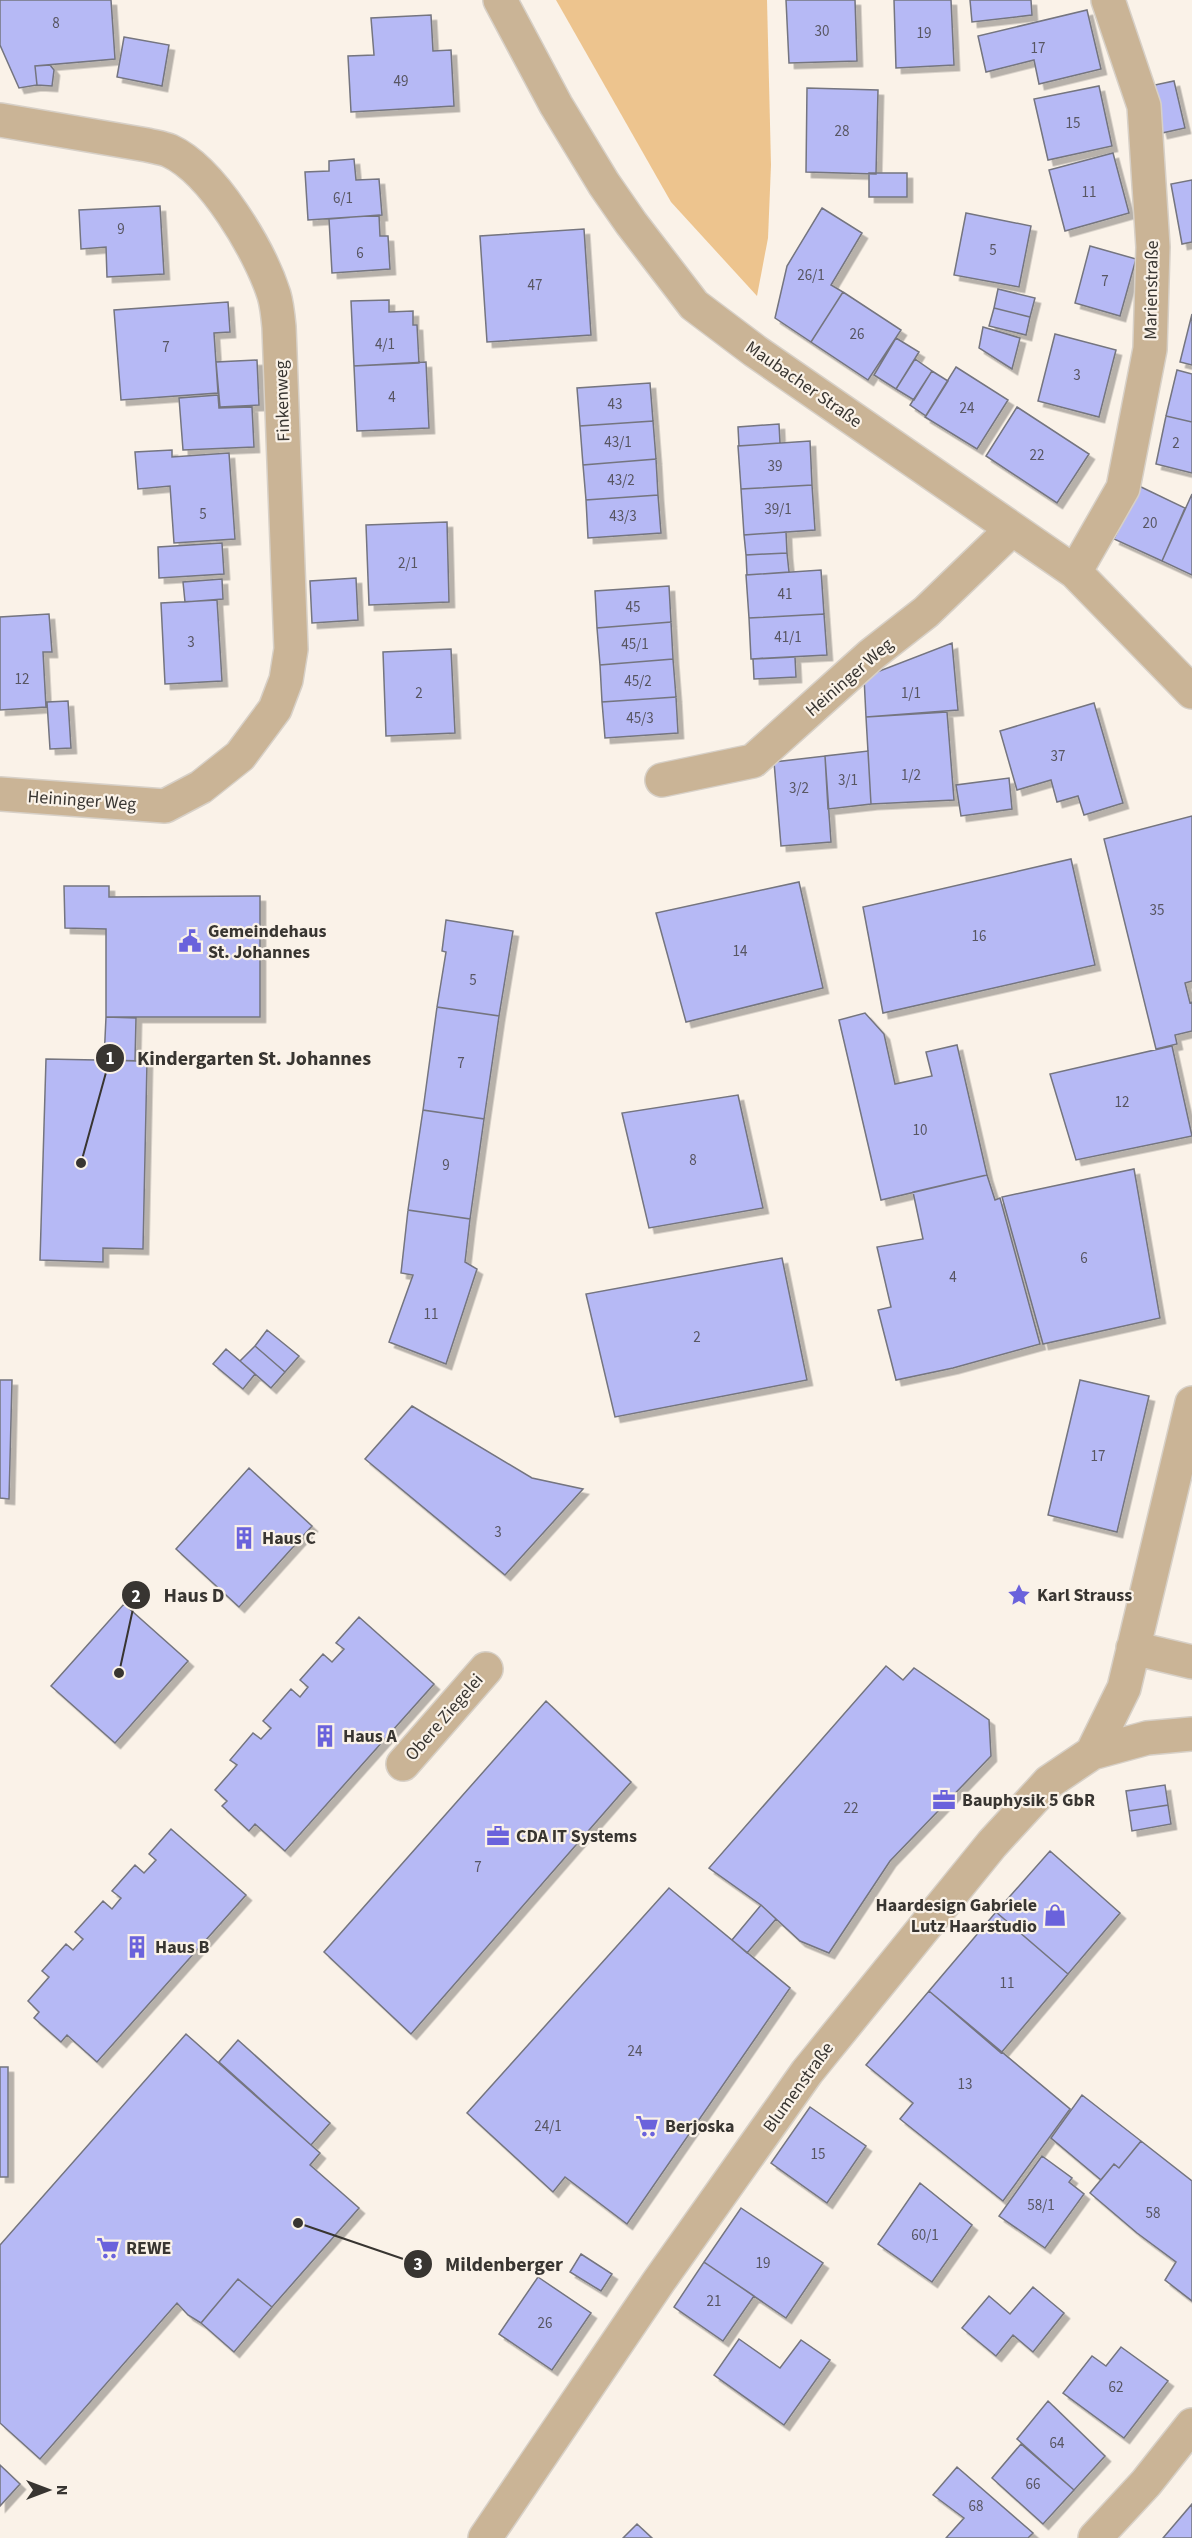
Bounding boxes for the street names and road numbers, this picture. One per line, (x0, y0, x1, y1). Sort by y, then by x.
street label: Marienstraße (1138, 240, 1165, 340)
street label: Maubacher Straße (740, 335, 867, 434)
street label: Finkenweg (269, 360, 296, 442)
street label: Heininger Weg (800, 632, 899, 722)
street label: Heininger Weg (27, 784, 137, 817)
street label: Obere Ziegelei (400, 1668, 489, 1766)
street label: Blumenstraße (757, 2037, 840, 2138)

